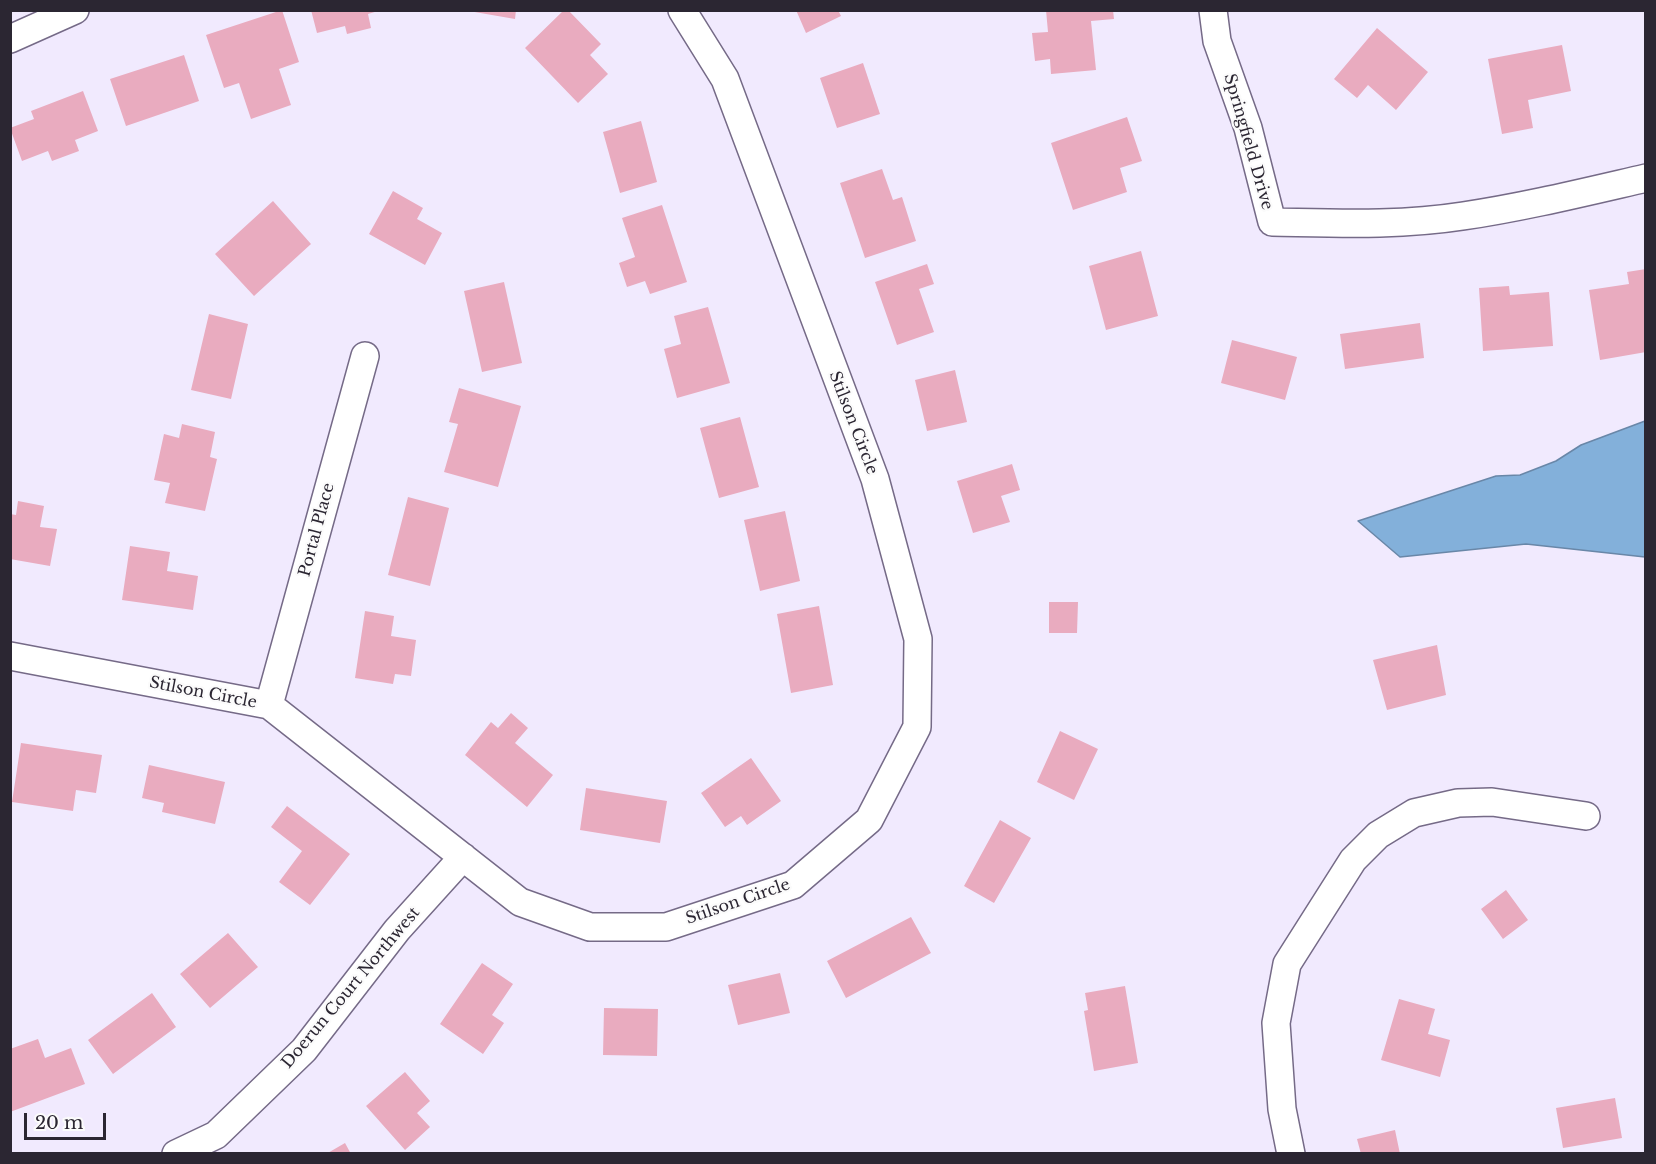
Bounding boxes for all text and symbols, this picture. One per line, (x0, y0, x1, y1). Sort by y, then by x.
street label: Springfield Drive (1219, 72, 1277, 212)
street label: Stilson Circle (825, 369, 881, 477)
street label: Portal Place (295, 481, 339, 579)
street label: Stilson Circle (148, 673, 258, 713)
street label: Stilson Circle (683, 875, 793, 929)
street label: Doerun Court Northwest (278, 903, 424, 1073)
scale bar (27, 1101, 110, 1139)
text: 20 m (35, 1112, 83, 1134)

